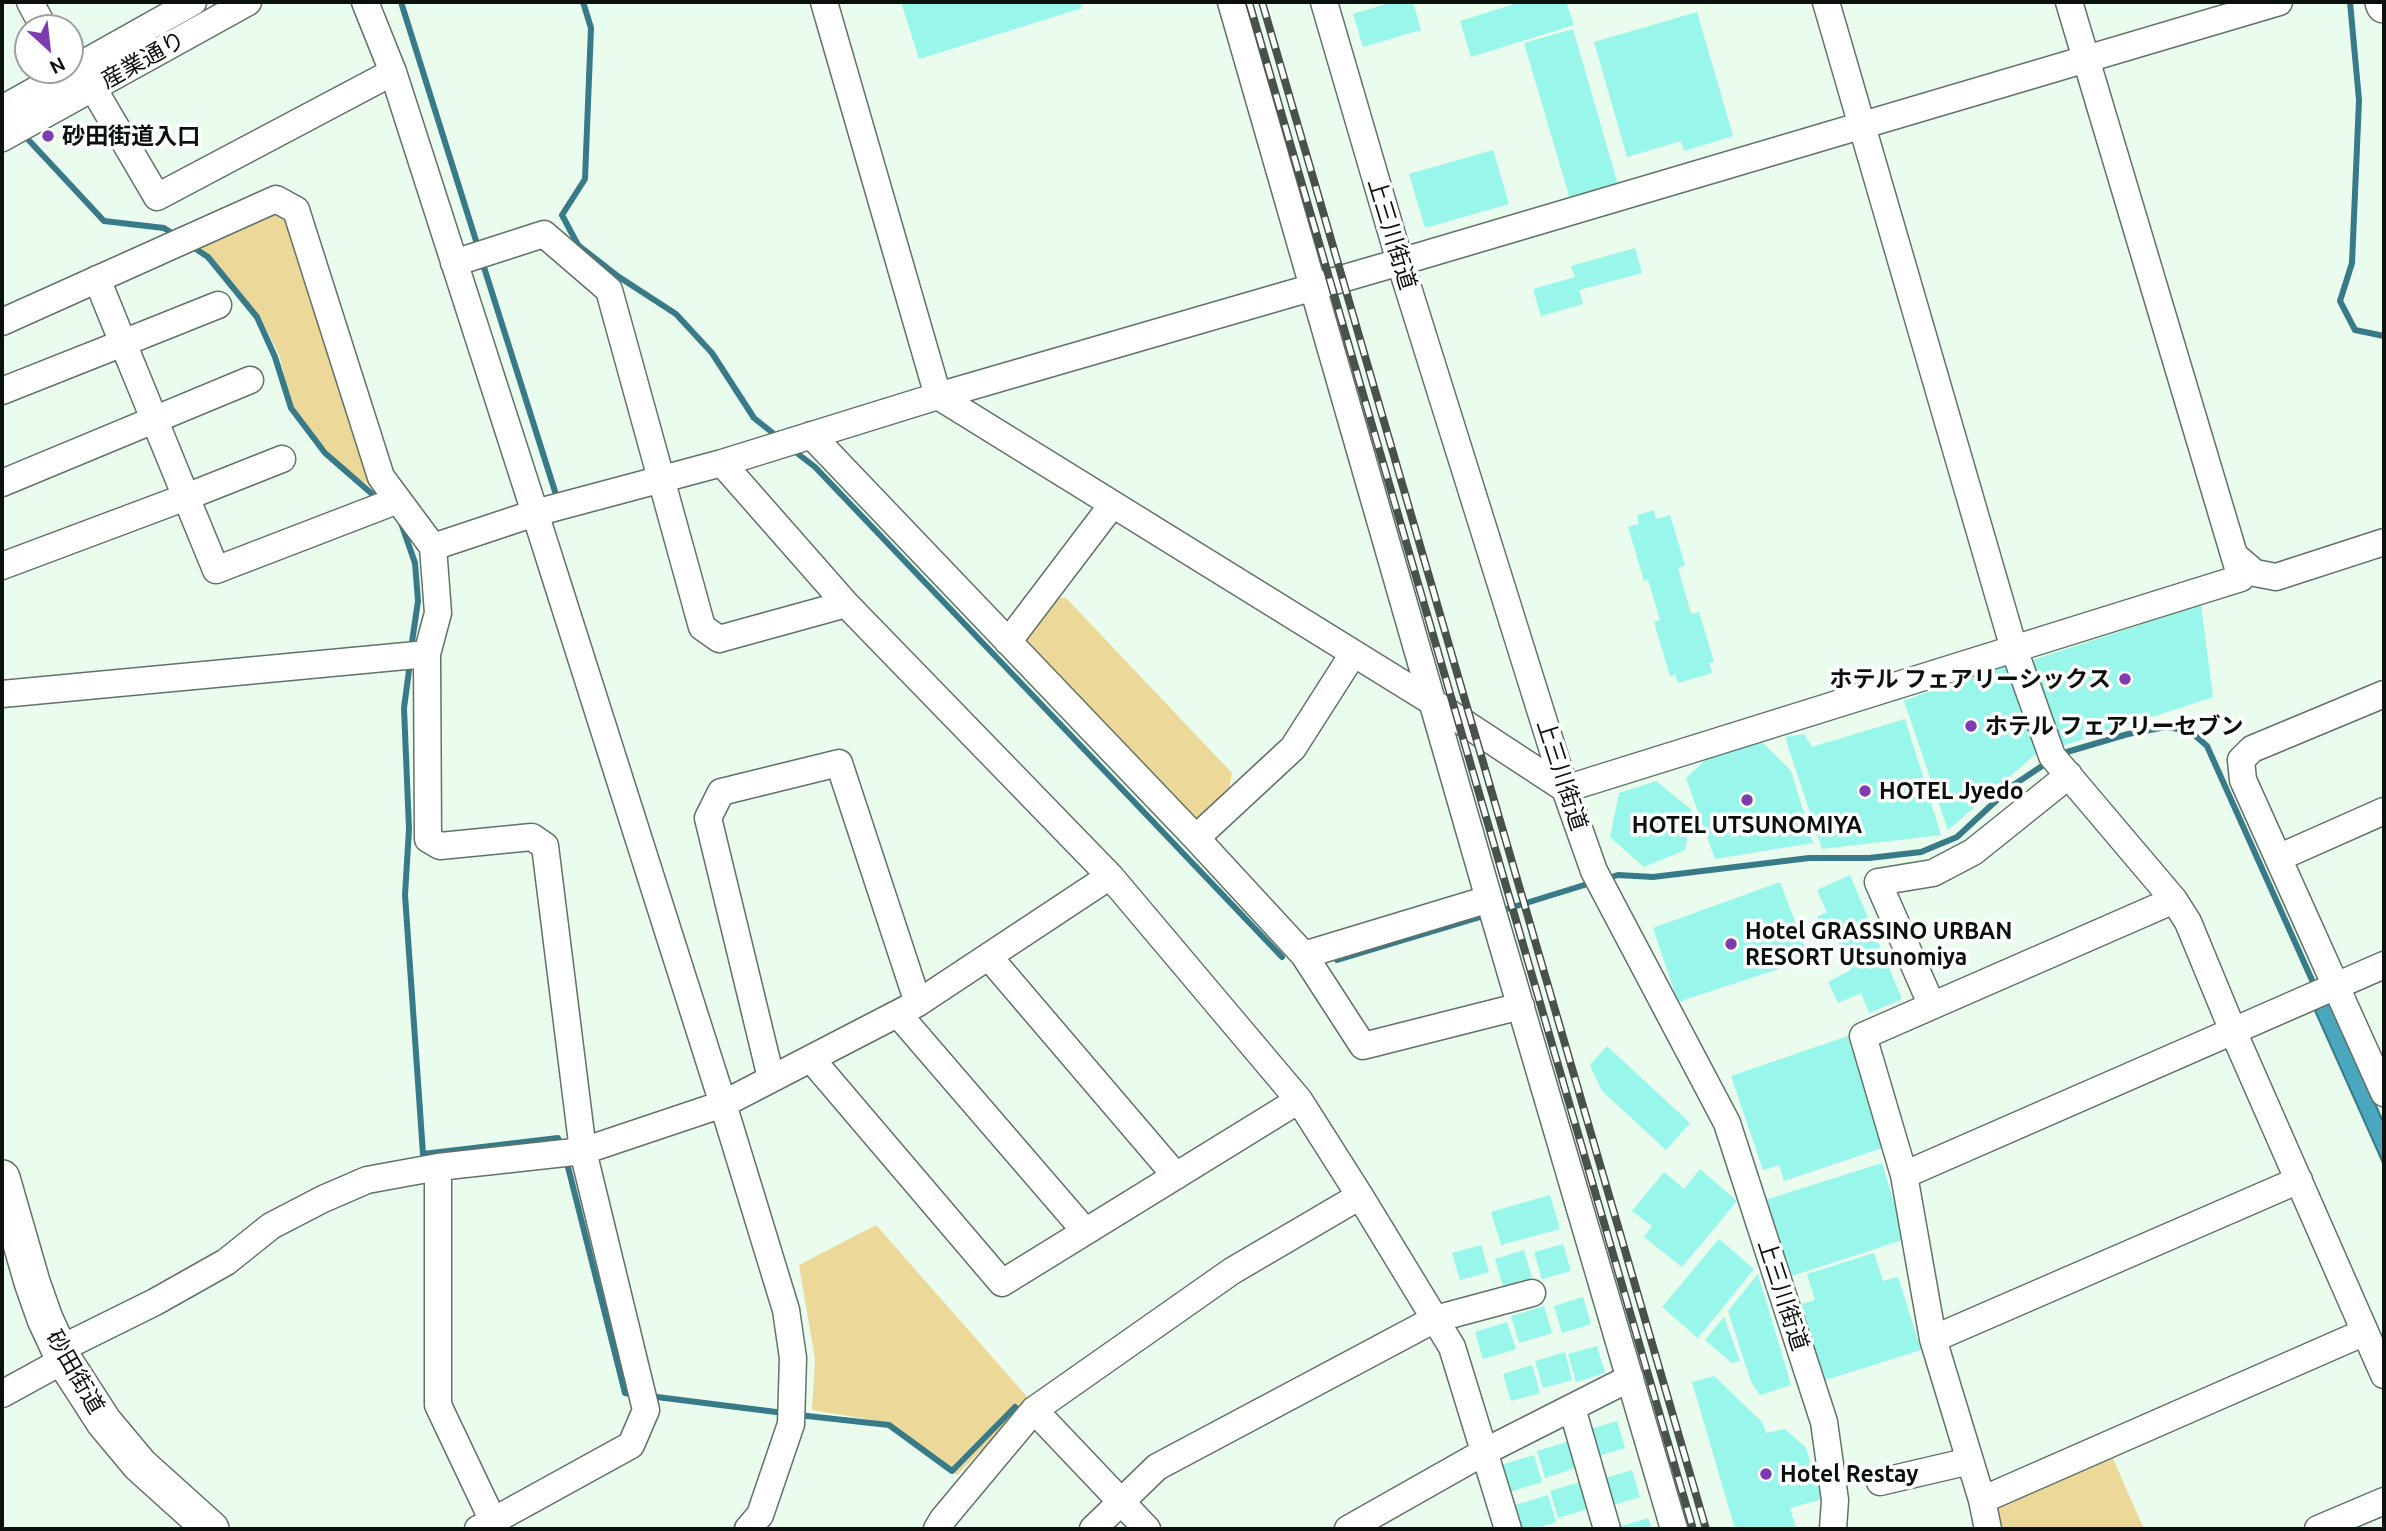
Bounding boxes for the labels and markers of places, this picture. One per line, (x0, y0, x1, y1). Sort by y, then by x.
place label: 砂田街道入口 (62, 122, 200, 150)
marker: 砂田街道入口 (40, 128, 56, 144)
place label: ホテル フェアリーシックス (1830, 665, 2111, 693)
marker: ホテル フェアリーシックス (2117, 671, 2133, 687)
place label: ホテル フェアリーセブン (1985, 712, 2243, 740)
marker: ホテル フェアリーセブン (1963, 718, 1979, 734)
place label: HOTEL Jyedo (1879, 777, 2024, 805)
marker: HOTEL Jyedo (1857, 783, 1873, 799)
marker: HOTEL UTSUNOMIYA (1739, 792, 1755, 808)
place label: HOTEL UTSUNOMIYA (1632, 811, 1862, 839)
place label: Hotel GRASSINO URBAN RESORT Utsunomiya (1745, 917, 2012, 971)
marker: Hotel GRASSINO URBAN RESORT Utsunomiya (1723, 936, 1739, 952)
place label: Hotel Restay (1780, 1460, 1919, 1488)
marker: Hotel Restay (1758, 1466, 1774, 1482)

